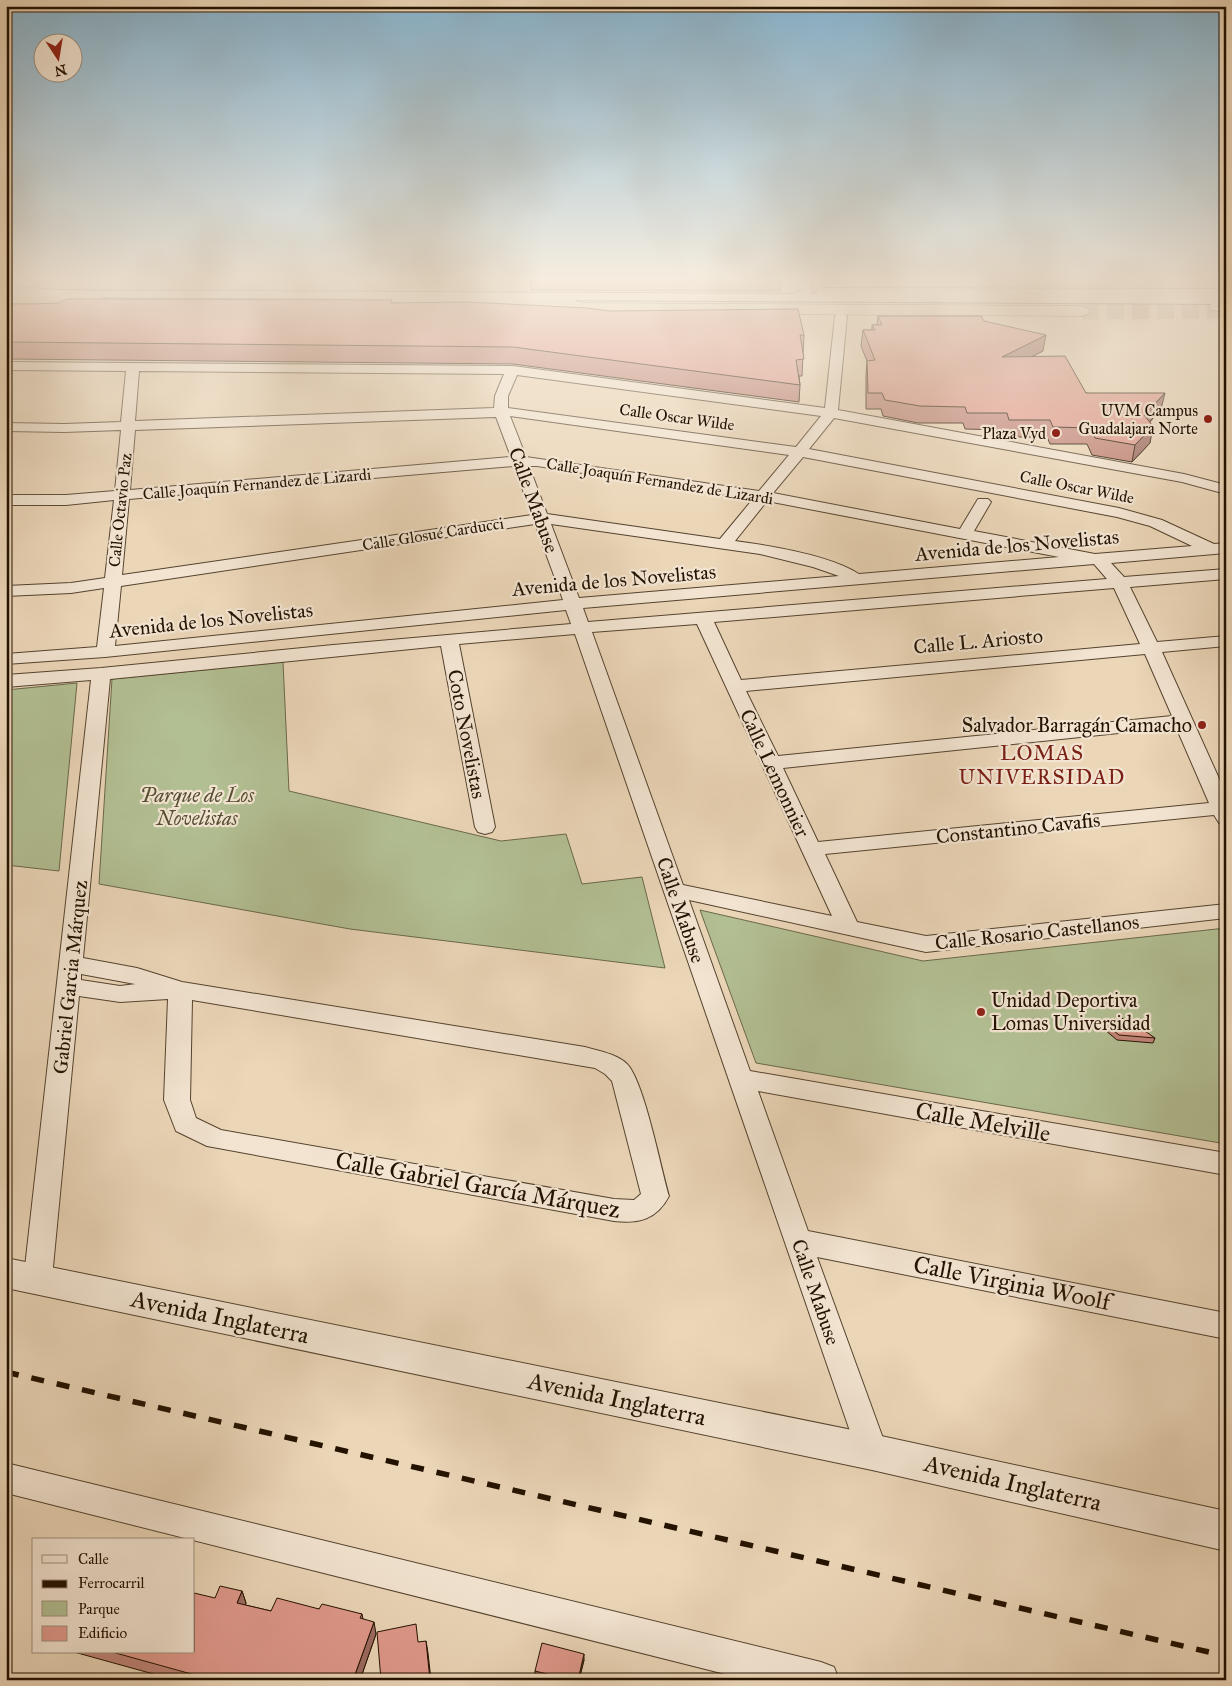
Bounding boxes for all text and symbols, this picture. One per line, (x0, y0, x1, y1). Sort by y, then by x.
north arrow (32, 32, 82, 82)
text: N (53, 61, 68, 80)
street label: Calle Oscar Wilde (618, 400, 736, 435)
place label: UVM Campus Guadalajara Norte (1079, 401, 1198, 438)
marker: UVM Campus Guadalajara Norte (1202, 413, 1214, 425)
place label: Plaza Vyd (982, 424, 1046, 443)
marker: Plaza Vyd (1050, 427, 1062, 439)
street label: Calle Mabuse (504, 444, 564, 556)
street label: Calle Octavio Paz (105, 452, 135, 568)
street label: Calle Joaquín Fernandez de Lizardi (545, 454, 775, 509)
street label: Calle Joaquín Fernandez de Lizardi (142, 464, 373, 504)
street label: Calle Oscar Wilde (1018, 467, 1136, 507)
street label: Calle Glosué Carducci (361, 513, 506, 555)
street label: Avenida de los Novelistas (913, 524, 1120, 566)
street label: Avenida de los Novelistas (510, 559, 717, 601)
street label: Avenida de los Novelistas (107, 597, 314, 643)
street label: Calle L. Ariosto (912, 623, 1044, 659)
street label: Coto Novelistas (443, 667, 491, 801)
street label: Calle Lemonnier (735, 705, 815, 841)
place label: Salvador Barragán Camacho (962, 713, 1192, 738)
marker: Salvador Barragán Camacho (1196, 719, 1208, 731)
district label: LOMAS UNIVERSIDAD (959, 740, 1125, 790)
park label: Parque de Los Novelistas (140, 783, 255, 830)
street label: Constantino Cavafis (935, 807, 1101, 849)
street label: Calle Mabuse (652, 854, 710, 966)
street label: Gabriel Garcia Márquez (48, 879, 93, 1075)
street label: Calle Rosario Castellanos (934, 909, 1140, 955)
place label: Unidad Deportiva Lomas Universidad (991, 988, 1151, 1035)
marker: Unidad Deportiva Lomas Universidad (975, 1006, 987, 1018)
street label: Calle Melville (913, 1095, 1053, 1149)
street label: Calle Gabriel García Márquez (333, 1145, 623, 1225)
street label: Calle Mabuse (787, 1236, 845, 1348)
street label: Calle Virginia Woolf (911, 1249, 1117, 1318)
street label: Avenida Inglaterra (127, 1283, 312, 1351)
street label: Avenida Inglaterra (524, 1365, 709, 1433)
street label: Avenida Inglaterra (920, 1448, 1105, 1518)
legend (32, 1538, 195, 1654)
text: Calle (78, 1550, 109, 1568)
text: Ferrocarril (78, 1574, 146, 1592)
text: Parque (78, 1600, 120, 1619)
text: Edificio (78, 1624, 127, 1642)

